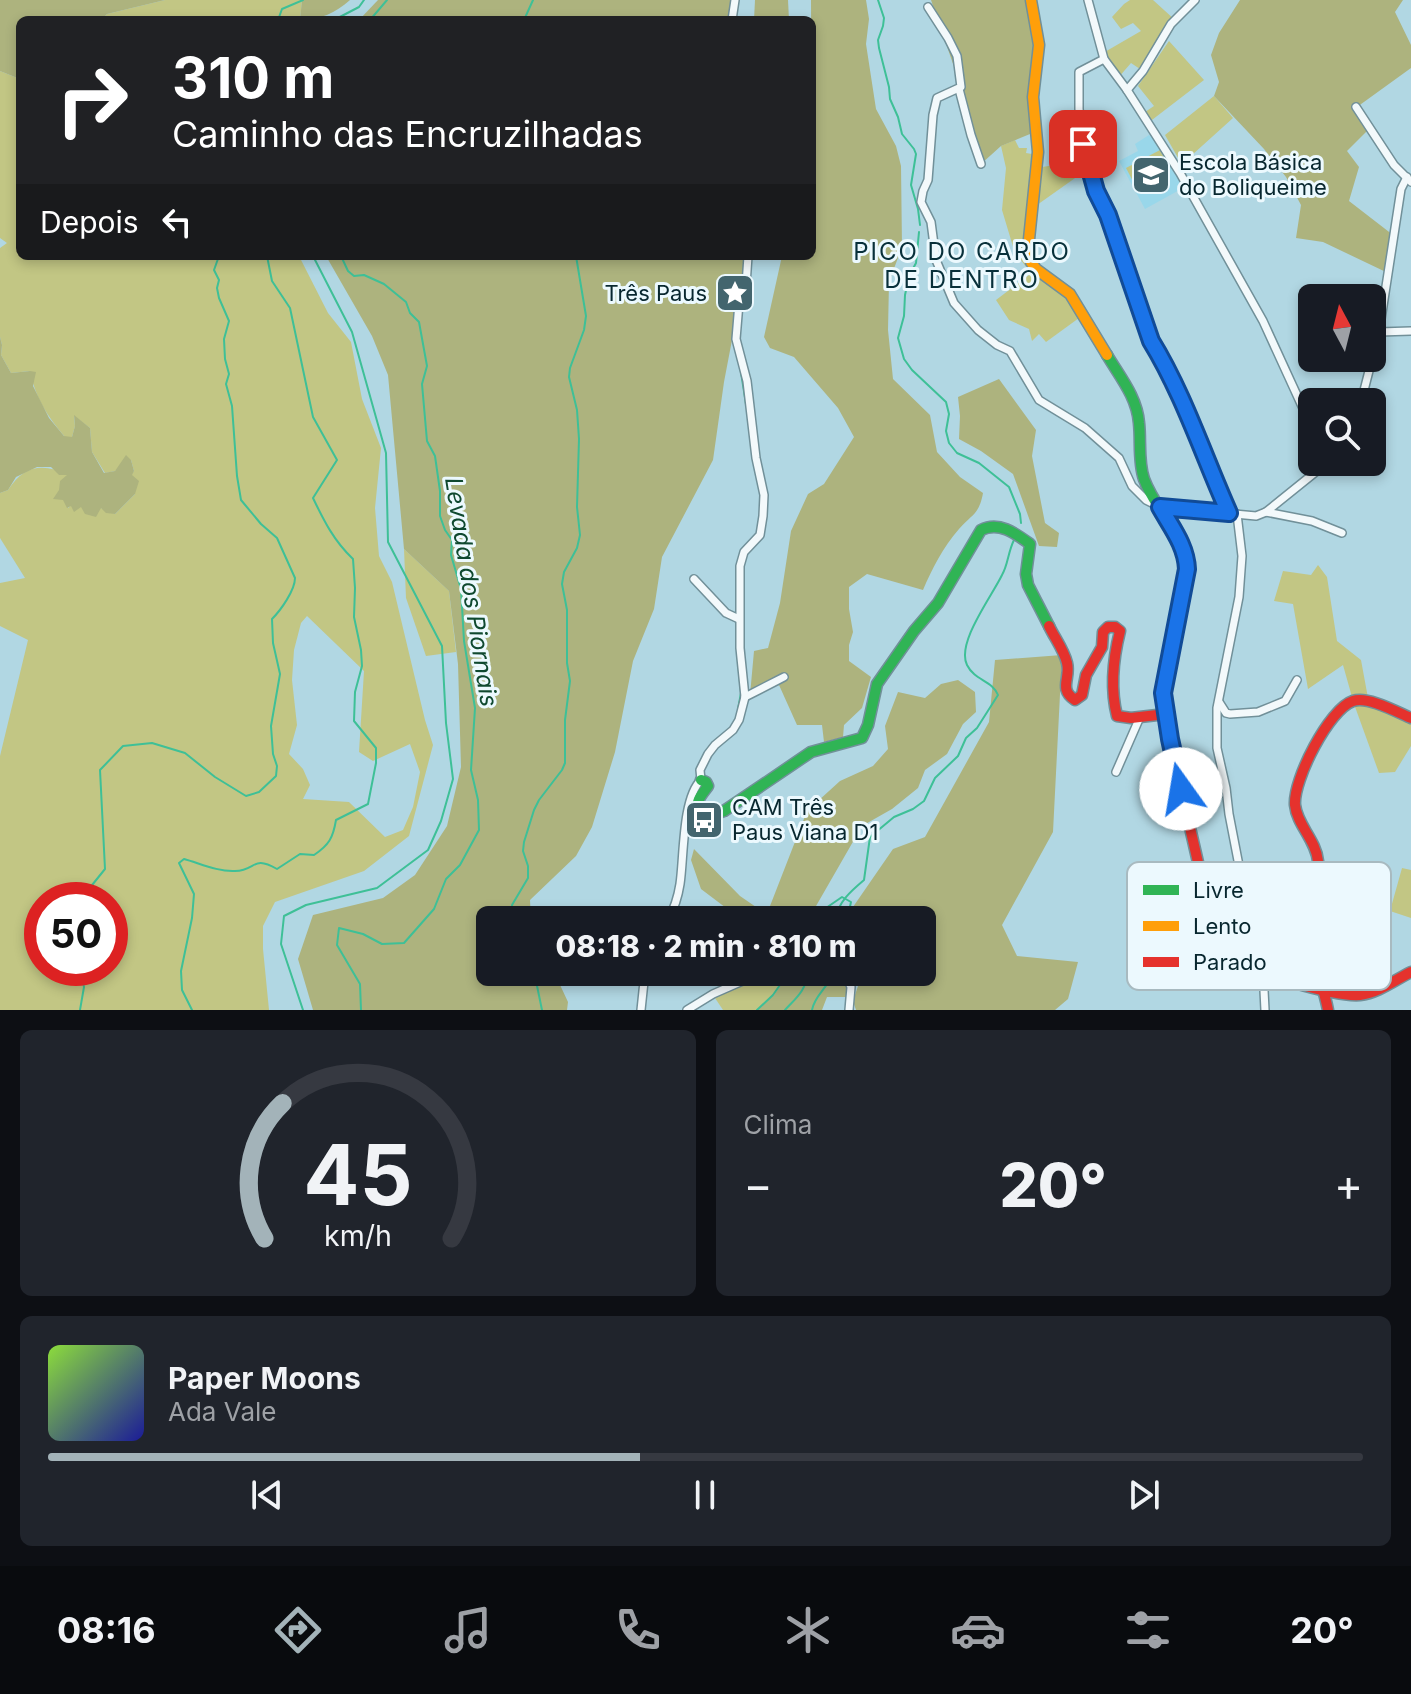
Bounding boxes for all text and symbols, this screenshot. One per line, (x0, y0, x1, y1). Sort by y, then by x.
text: 310 m (172, 44, 334, 112)
icon: right (40, 48, 144, 152)
pin (1049, 110, 1117, 178)
text: Caminho das Encruzilhadas (172, 112, 643, 156)
icon: arrive (1061, 122, 1105, 166)
place label: Escola Básica do Boliqueime (1179, 149, 1327, 200)
school or university icon: Escola Básica do Boliqueime (1130, 154, 1172, 196)
icon: left (155, 200, 199, 244)
text: Depois (40, 204, 139, 240)
district label: PICO DO CARDO DE DENTRO (853, 237, 1071, 294)
place icon: Três Paus (714, 272, 756, 314)
place label: Três Paus (604, 280, 707, 306)
north arrow (1298, 284, 1386, 372)
map controls (1298, 284, 1386, 476)
button: search (1298, 388, 1386, 476)
water label: Levada dos Piornais (439, 475, 504, 709)
position arrow (1139, 747, 1223, 831)
place label: CAM Três Paus Viana D1 (732, 794, 878, 845)
bus stop icon: CAM Três Paus Viana D1 (683, 799, 725, 841)
legend (1127, 862, 1391, 990)
text: Livre (1193, 877, 1244, 903)
speed limit sign: 50 (24, 882, 128, 986)
text: Lento (1193, 913, 1251, 939)
text: 08:18 · 2 min · 810 m (555, 928, 857, 964)
text: Parado (1193, 949, 1267, 975)
text: Clima (744, 1109, 812, 1140)
text: 45 (303, 1124, 412, 1225)
text: 20° (1000, 1149, 1107, 1221)
text: − (744, 1158, 773, 1212)
text: + (1334, 1158, 1363, 1212)
text: km/h (324, 1218, 392, 1253)
text: Paper Moons (168, 1360, 361, 1396)
text: Ada Vale (168, 1396, 276, 1427)
icon: previous (245, 1473, 289, 1517)
icon: pause (683, 1473, 727, 1517)
icon: next (1122, 1473, 1166, 1517)
icon: directions (270, 1602, 326, 1658)
icon: music (440, 1602, 496, 1658)
icon: phone (610, 1602, 666, 1658)
icon: climate (780, 1602, 836, 1658)
icon: car (950, 1602, 1006, 1658)
icon: filters (1120, 1602, 1176, 1658)
text: 08:16 (57, 1608, 156, 1652)
text: 20° (1290, 1608, 1354, 1652)

